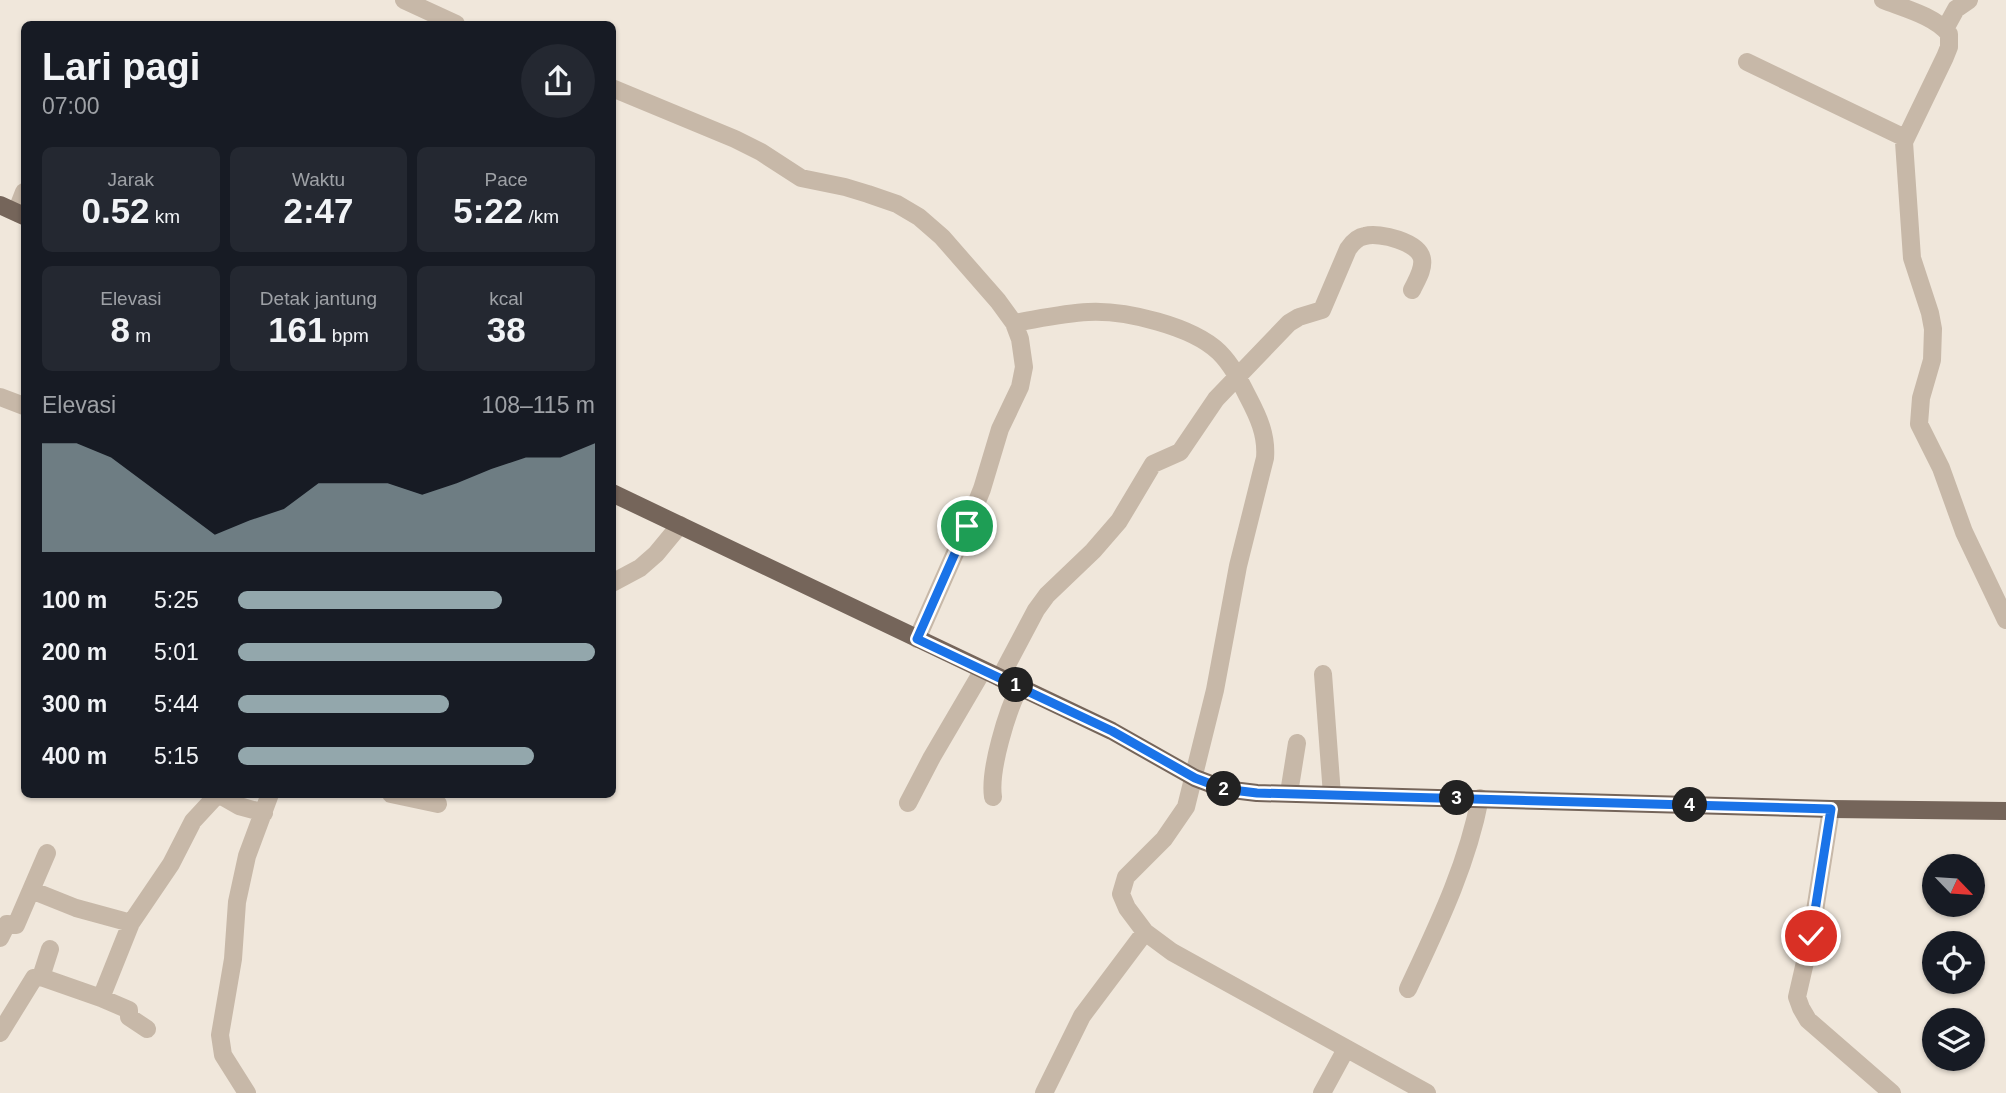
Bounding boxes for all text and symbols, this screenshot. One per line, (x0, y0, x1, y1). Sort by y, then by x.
button: share (521, 44, 595, 118)
text: Lari pagi (42, 46, 200, 88)
text: 07:00 (42, 93, 100, 119)
text: Jarak (108, 169, 154, 190)
text: Waktu (292, 169, 345, 190)
text: Pace (485, 169, 528, 190)
text: 0.52 (81, 191, 150, 230)
text: 2:47 (283, 191, 354, 230)
text: 5:22 (453, 191, 523, 230)
text: km (150, 206, 180, 227)
text: /km (523, 206, 559, 227)
text: Elevasi (100, 288, 161, 309)
text: Detak jantung (260, 288, 377, 309)
text: kcal (489, 288, 523, 309)
text: 8 (111, 310, 130, 349)
text: 161 (268, 310, 327, 349)
text: 38 (487, 310, 526, 349)
text: m (130, 325, 151, 346)
text: bpm (327, 325, 369, 346)
text: Elevasi (42, 392, 116, 418)
text: 108–115 m (482, 392, 595, 418)
pin (937, 496, 997, 556)
icon: arrive (948, 507, 986, 545)
text: 100 m (42, 587, 107, 613)
text: 5:25 (154, 587, 199, 613)
text: 200 m (42, 639, 107, 665)
text: 5:01 (154, 639, 199, 665)
pin: 1 (998, 668, 1034, 702)
text: 1 (1010, 674, 1021, 695)
text: 300 m (42, 691, 107, 717)
text: 5:44 (154, 691, 199, 717)
text: 400 m (42, 743, 107, 769)
text: 5:15 (154, 743, 199, 769)
pin: 2 (1206, 772, 1242, 806)
text: 2 (1218, 778, 1229, 799)
pin: 3 (1440, 780, 1474, 816)
text: 3 (1451, 787, 1462, 808)
pin: 4 (1672, 788, 1708, 822)
text: 4 (1684, 794, 1695, 815)
north arrow (1922, 854, 1984, 917)
map controls (1922, 854, 1985, 1071)
pin (1781, 906, 1841, 966)
icon: check (1792, 917, 1830, 955)
button: locate (1922, 931, 1985, 994)
button: layers (1922, 1008, 1985, 1071)

